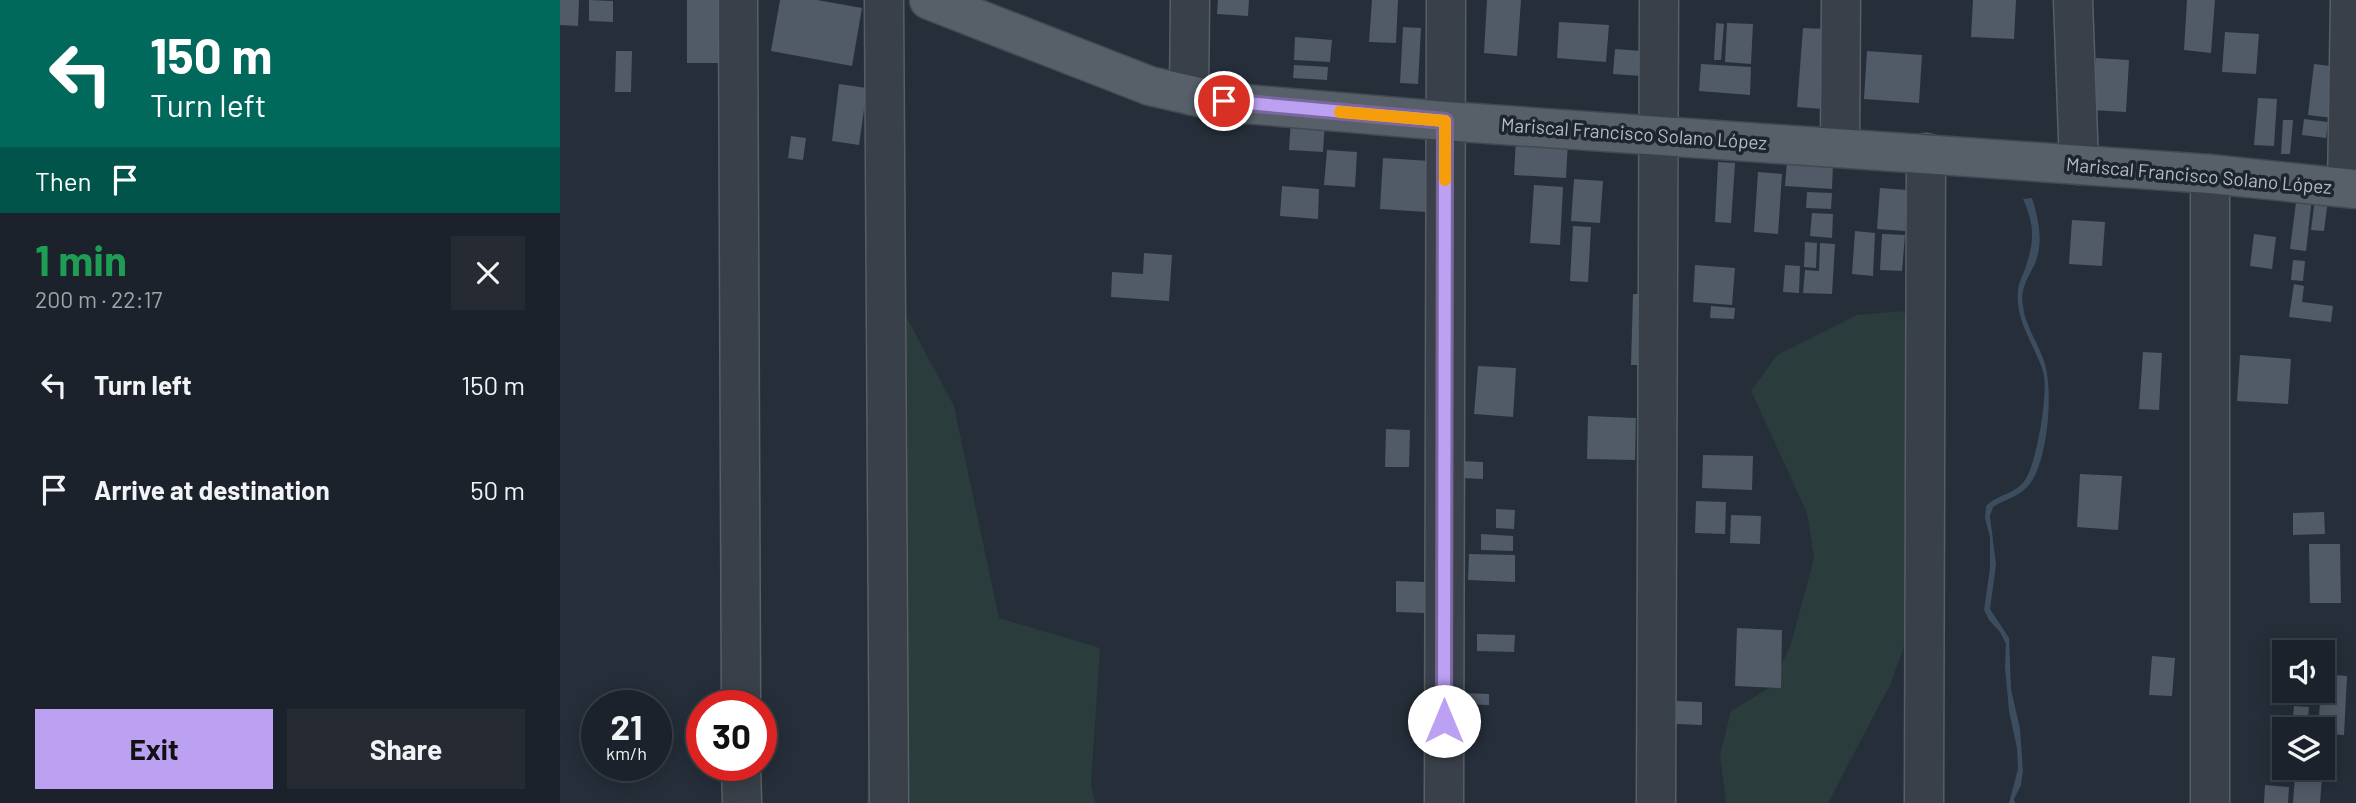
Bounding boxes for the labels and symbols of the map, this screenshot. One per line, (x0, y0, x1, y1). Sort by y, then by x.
pin (1194, 71, 1254, 131)
street label: Mariscal Francisco Solano López (1500, 112, 1768, 154)
street label: Mariscal Francisco Solano López (2065, 152, 2333, 198)
position arrow (1407, 684, 1481, 758)
speed limit sign: 30 (686, 690, 777, 781)

